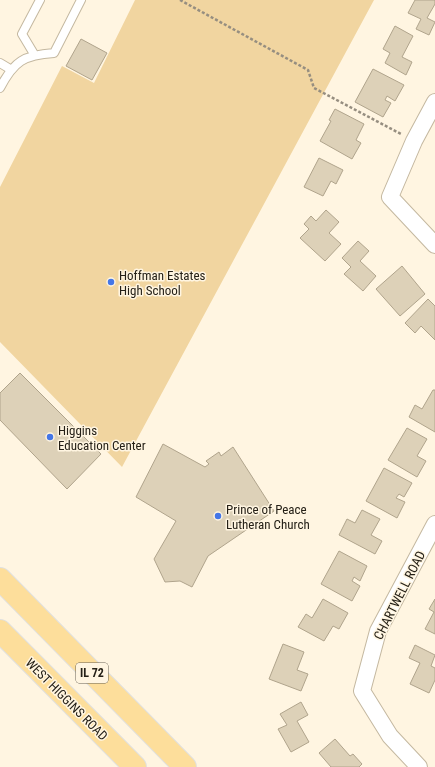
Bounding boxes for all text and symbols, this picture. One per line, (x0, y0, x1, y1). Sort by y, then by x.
place label: Hoffman Estates High School (119, 268, 206, 298)
marker: Hoffman Estates High School (106, 277, 116, 287)
place label: Higgins Education Center (58, 423, 146, 453)
marker: Higgins Education Center (45, 432, 55, 442)
place label: Prince of Peace Lutheran Church (226, 502, 310, 532)
marker: Prince of Peace Lutheran Church (213, 511, 223, 521)
street label: CHARTWELL ROAD (371, 548, 428, 642)
street label: WEST HIGGINS ROAD (23, 655, 111, 743)
road number: IL 72 (76, 663, 108, 683)

